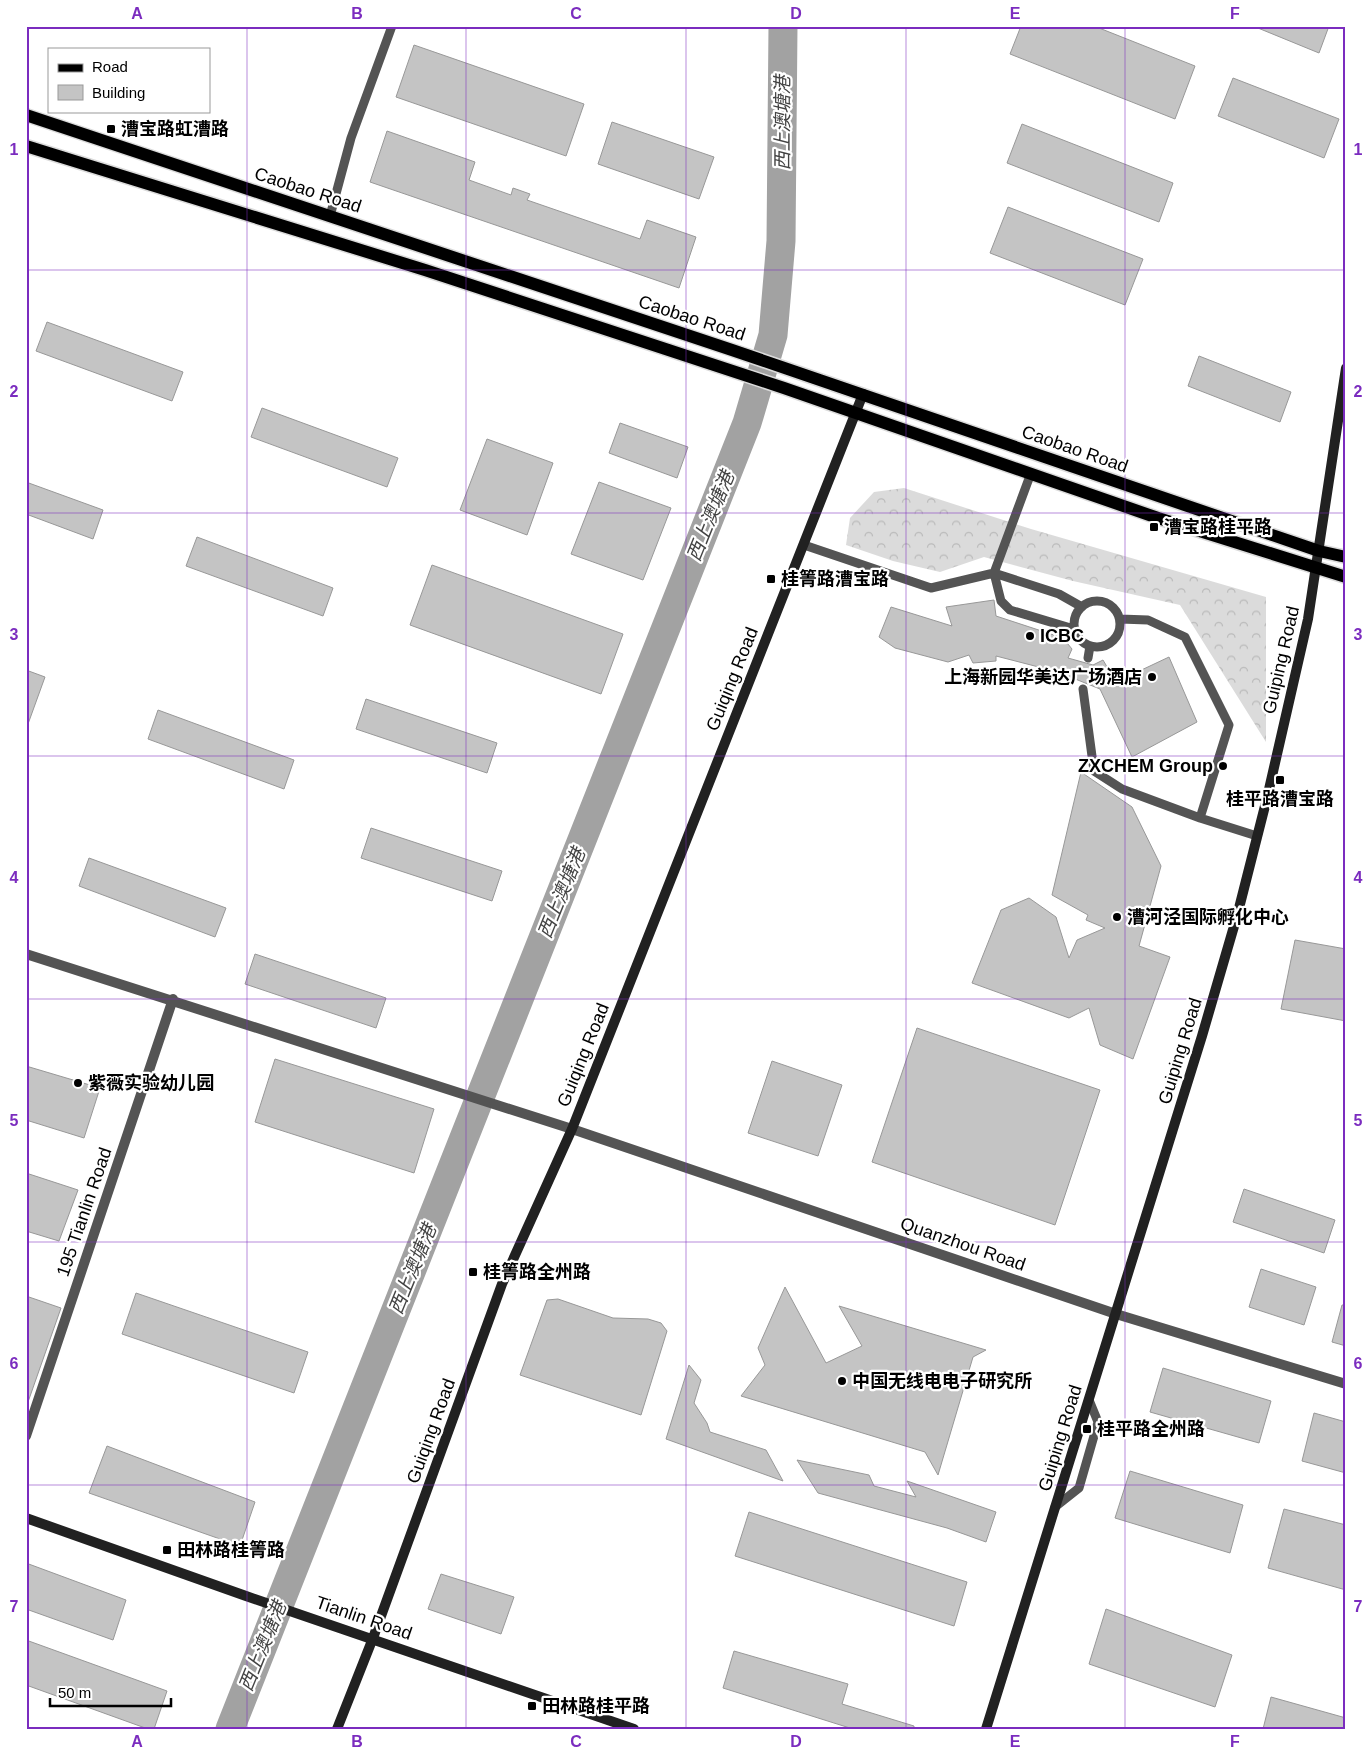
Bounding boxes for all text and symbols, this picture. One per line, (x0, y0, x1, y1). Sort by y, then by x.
text: A (131, 5, 143, 22)
text: B (351, 5, 363, 22)
text: C (570, 5, 582, 22)
text: D (790, 5, 802, 22)
text: E (1010, 5, 1021, 22)
text: F (1230, 5, 1240, 22)
legend (48, 48, 210, 112)
text: Road (92, 58, 128, 75)
water label: 西上澳塘港 (772, 73, 793, 171)
text: Building (92, 84, 145, 101)
place label: 漕宝路虹漕路 (121, 119, 229, 139)
marker: 漕宝路虹漕路 (105, 123, 117, 135)
text: 1 (10, 141, 19, 158)
text: 1 (1354, 141, 1363, 158)
street label: Caobao Road (252, 163, 364, 217)
street label: Caobao Road (636, 291, 748, 345)
text: 2 (10, 383, 19, 400)
text: 2 (1354, 383, 1363, 400)
street label: Caobao Road (1019, 421, 1131, 477)
water label: 西上澳塘港 (683, 465, 739, 564)
place label: 漕宝路桂平路 (1164, 517, 1272, 537)
marker: 漕宝路桂平路 (1148, 521, 1160, 533)
place label: 桂箐路漕宝路 (781, 568, 889, 589)
marker: 桂箐路漕宝路 (765, 573, 777, 585)
street label: Guiping Road (1259, 604, 1303, 716)
street label: Guiqing Road (702, 624, 762, 734)
text: 3 (10, 626, 19, 643)
place label: ICBC (1040, 626, 1084, 646)
text: 3 (1354, 626, 1363, 643)
marker: ICBC (1024, 630, 1036, 642)
place label: 上海新园华美达广场酒店 (944, 667, 1142, 687)
marker: 上海新园华美达广场酒店 (1146, 671, 1158, 683)
place label: ZXCHEM Group (1078, 756, 1213, 776)
marker: ZXCHEM Group (1217, 760, 1229, 772)
marker: 桂平路漕宝路 (1274, 774, 1286, 786)
place label: 桂平路漕宝路 (1226, 789, 1334, 809)
water label: 西上澳塘港 (534, 842, 590, 941)
text: 4 (10, 869, 19, 886)
text: 4 (1354, 869, 1363, 886)
place label: 漕河泾国际孵化中心 (1127, 907, 1289, 927)
marker: 漕河泾国际孵化中心 (1111, 911, 1123, 923)
street label: Guiping Road (1154, 995, 1206, 1107)
street label: Guiqing Road (553, 1000, 613, 1110)
place label: 紫薇实验幼儿园 (88, 1073, 214, 1093)
marker: 紫薇实验幼儿园 (72, 1077, 84, 1089)
text: 5 (10, 1112, 19, 1129)
text: 5 (1354, 1112, 1363, 1129)
street label: 195 Tianlin Road (53, 1145, 115, 1279)
street label: Quanzhou Road (898, 1213, 1028, 1275)
water label: 西上澳塘港 (385, 1218, 441, 1317)
place label: 桂箐路全州路 (483, 1261, 591, 1282)
marker: 桂箐路全州路 (467, 1266, 479, 1278)
text: 6 (10, 1355, 19, 1372)
text: 6 (1354, 1355, 1363, 1372)
place label: 中国无线电电子研究所 (852, 1371, 1032, 1391)
marker: 中国无线电电子研究所 (836, 1375, 848, 1387)
street label: Guiqing Road (403, 1376, 459, 1486)
street label: Guiping Road (1034, 1382, 1086, 1494)
place label: 桂平路全州路 (1097, 1419, 1205, 1439)
marker: 桂平路全州路 (1081, 1423, 1093, 1435)
place label: 田林路桂箐路 (177, 1539, 285, 1560)
marker: 田林路桂箐路 (161, 1544, 173, 1556)
street label: Tianlin Road (313, 1592, 415, 1644)
water label: 西上澳塘港 (235, 1595, 291, 1694)
text: 7 (10, 1598, 19, 1615)
text: 7 (1354, 1598, 1363, 1615)
scale bar (50, 1675, 171, 1707)
text: 50 m (58, 1684, 91, 1701)
place label: 田林路桂平路 (542, 1696, 650, 1716)
marker: 田林路桂平路 (526, 1700, 538, 1712)
text: A (131, 1733, 143, 1750)
text: B (351, 1733, 363, 1750)
text: C (570, 1733, 582, 1750)
text: D (790, 1733, 802, 1750)
text: E (1010, 1733, 1021, 1750)
text: F (1230, 1733, 1240, 1750)

